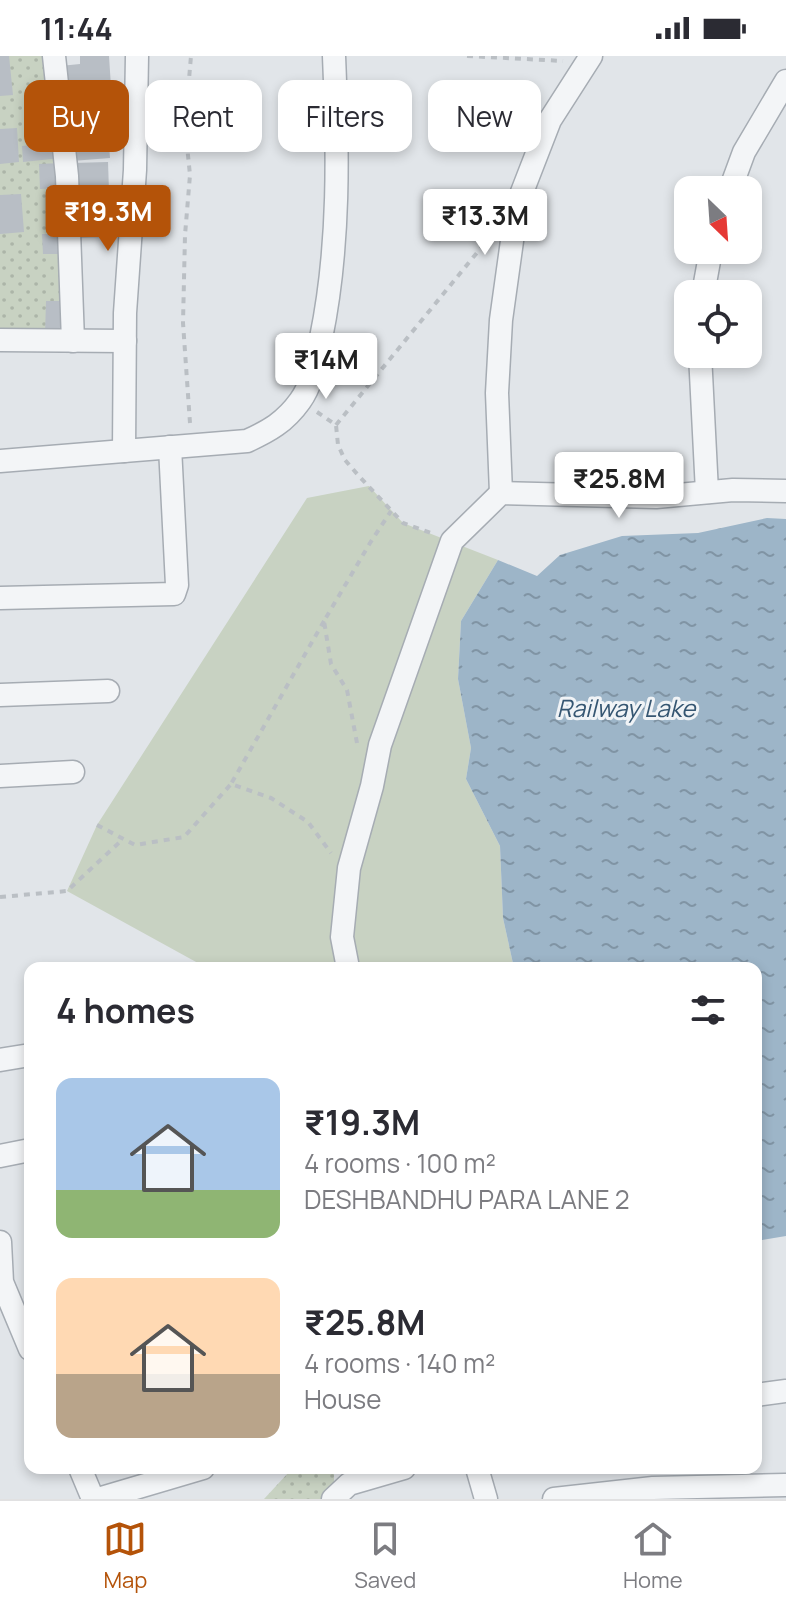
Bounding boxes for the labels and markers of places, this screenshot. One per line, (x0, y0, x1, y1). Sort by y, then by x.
pin: ₹19.3M (43, 185, 173, 253)
pin: ₹13.3M (420, 189, 550, 257)
pin: ₹14M (279, 333, 373, 401)
pin: ₹25.8M (554, 452, 684, 520)

